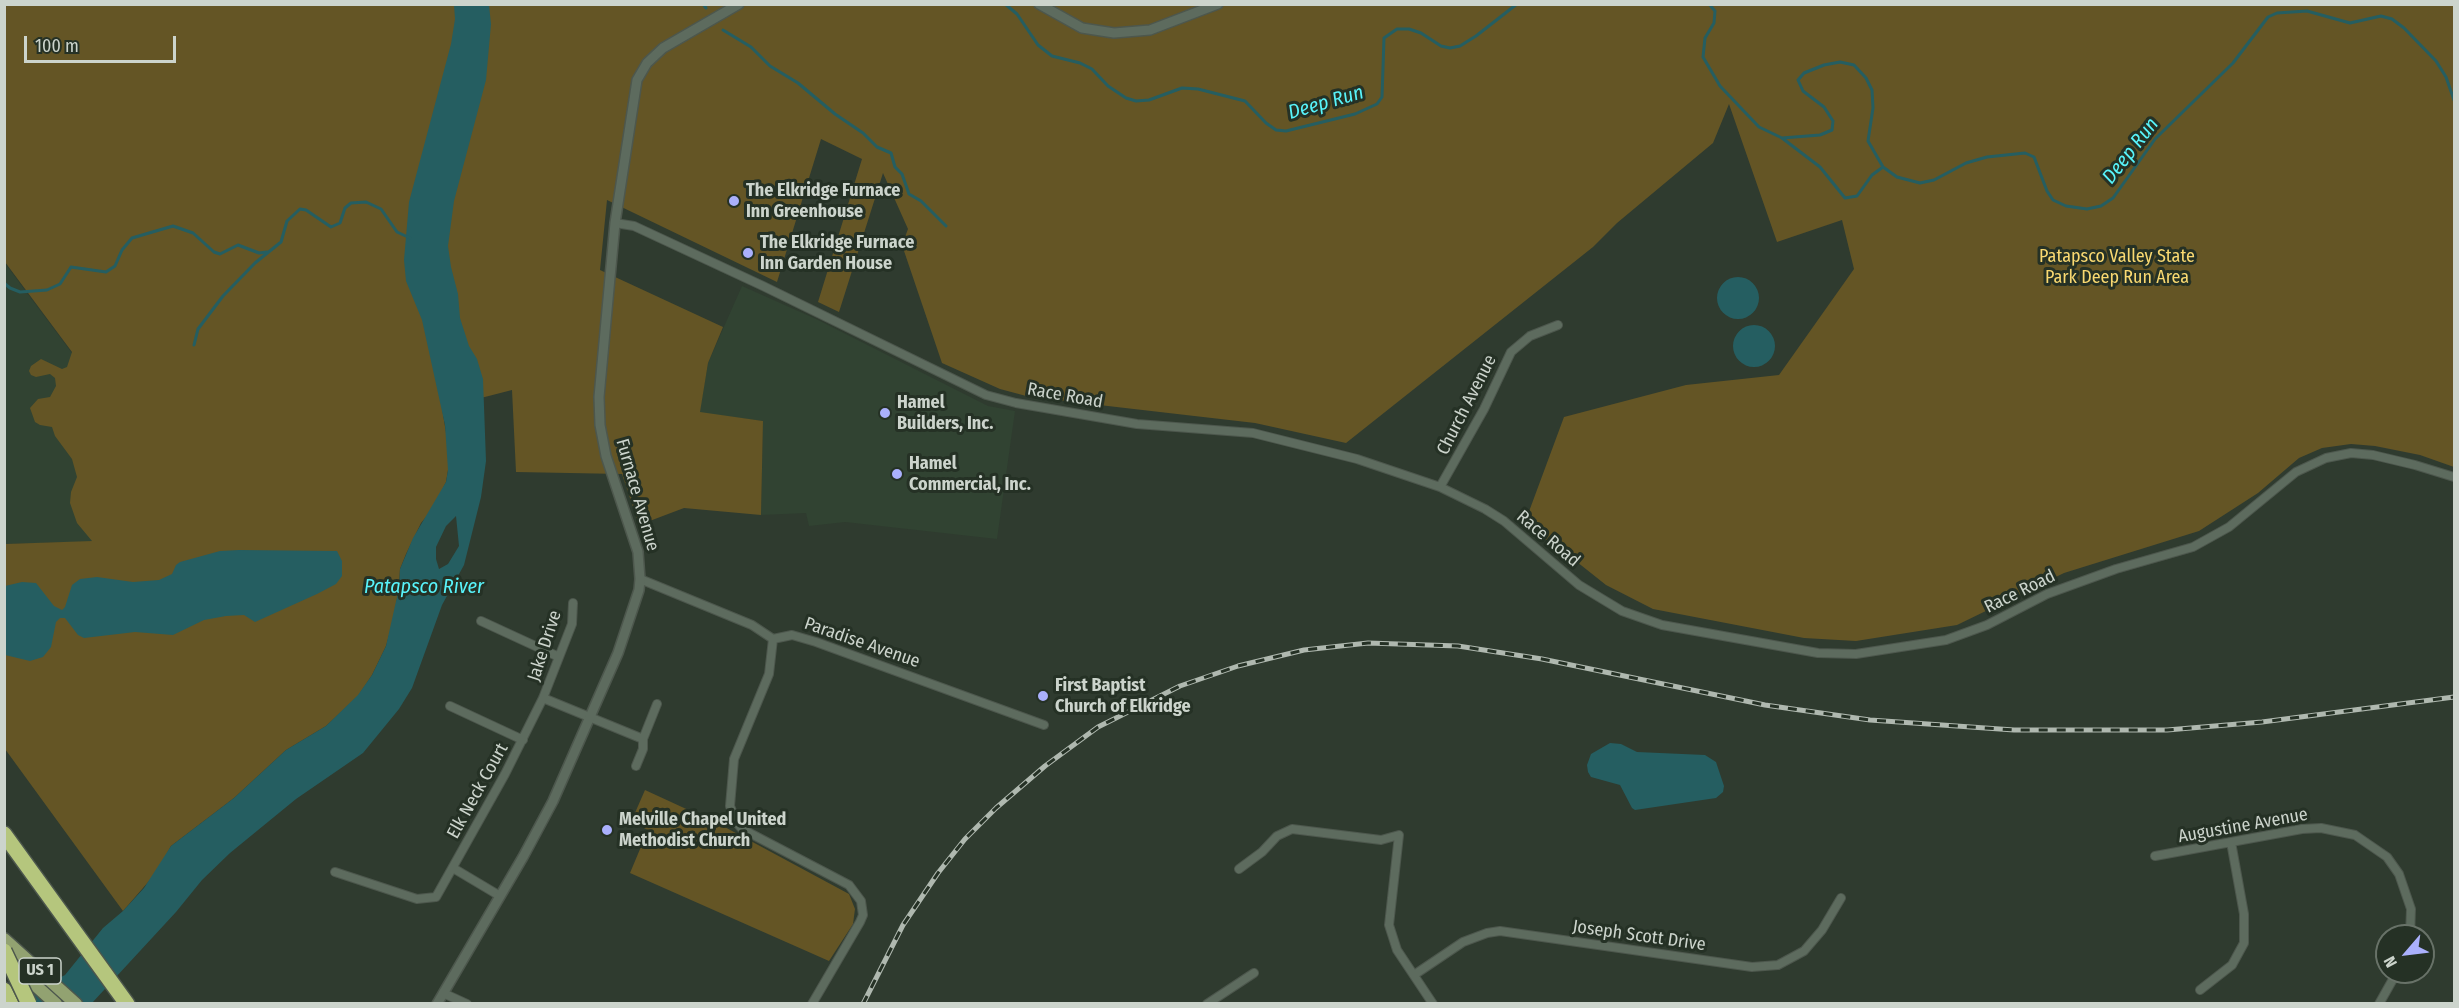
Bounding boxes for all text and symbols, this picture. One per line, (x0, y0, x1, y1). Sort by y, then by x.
scale bar (27, 24, 178, 62)
text: 100 m (35, 35, 79, 57)
water label: Deep Run (1286, 81, 1366, 125)
water label: Deep Run (2098, 113, 2164, 189)
place label: The Elkridge Furnace Inn Greenhouse (746, 180, 900, 222)
marker: The Elkridge Furnace Inn Greenhouse (727, 194, 741, 208)
place label: The Elkridge Furnace Inn Garden House (760, 232, 914, 274)
marker: The Elkridge Furnace Inn Garden House (741, 246, 755, 260)
park label: Patapsco Valley State Park Deep Run Area (2039, 246, 2195, 288)
street label: Church Avenue (1433, 351, 1501, 459)
street label: Race Road (1026, 379, 1104, 413)
place label: Hamel Builders, Inc. (897, 392, 993, 434)
marker: Hamel Builders, Inc. (878, 406, 892, 420)
street label: Furnace Avenue (611, 436, 663, 554)
place label: Hamel Commercial, Inc. (909, 453, 1031, 496)
marker: Hamel Commercial, Inc. (890, 467, 904, 481)
street label: Race Road (1512, 506, 1584, 572)
street label: Race Road (1981, 566, 2059, 618)
water label: Patapsco River (364, 575, 484, 599)
street label: Jake Drive (523, 608, 567, 684)
street label: Paradise Avenue (801, 613, 923, 673)
place label: First Baptist Church of Elkridge (1055, 675, 1191, 718)
marker: First Baptist Church of Elkridge (1036, 689, 1050, 703)
street label: Elk Neck Court (443, 740, 513, 842)
street label: Augustine Avenue (2176, 804, 2310, 848)
place label: Melville Chapel United Methodist Church (619, 809, 786, 852)
marker: Melville Chapel United Methodist Church (600, 823, 614, 837)
street label: Joseph Scott Drive (1571, 916, 1707, 956)
north arrow (2375, 924, 2435, 984)
text: N (2380, 953, 2401, 970)
road number: US 1 (19, 958, 61, 984)

